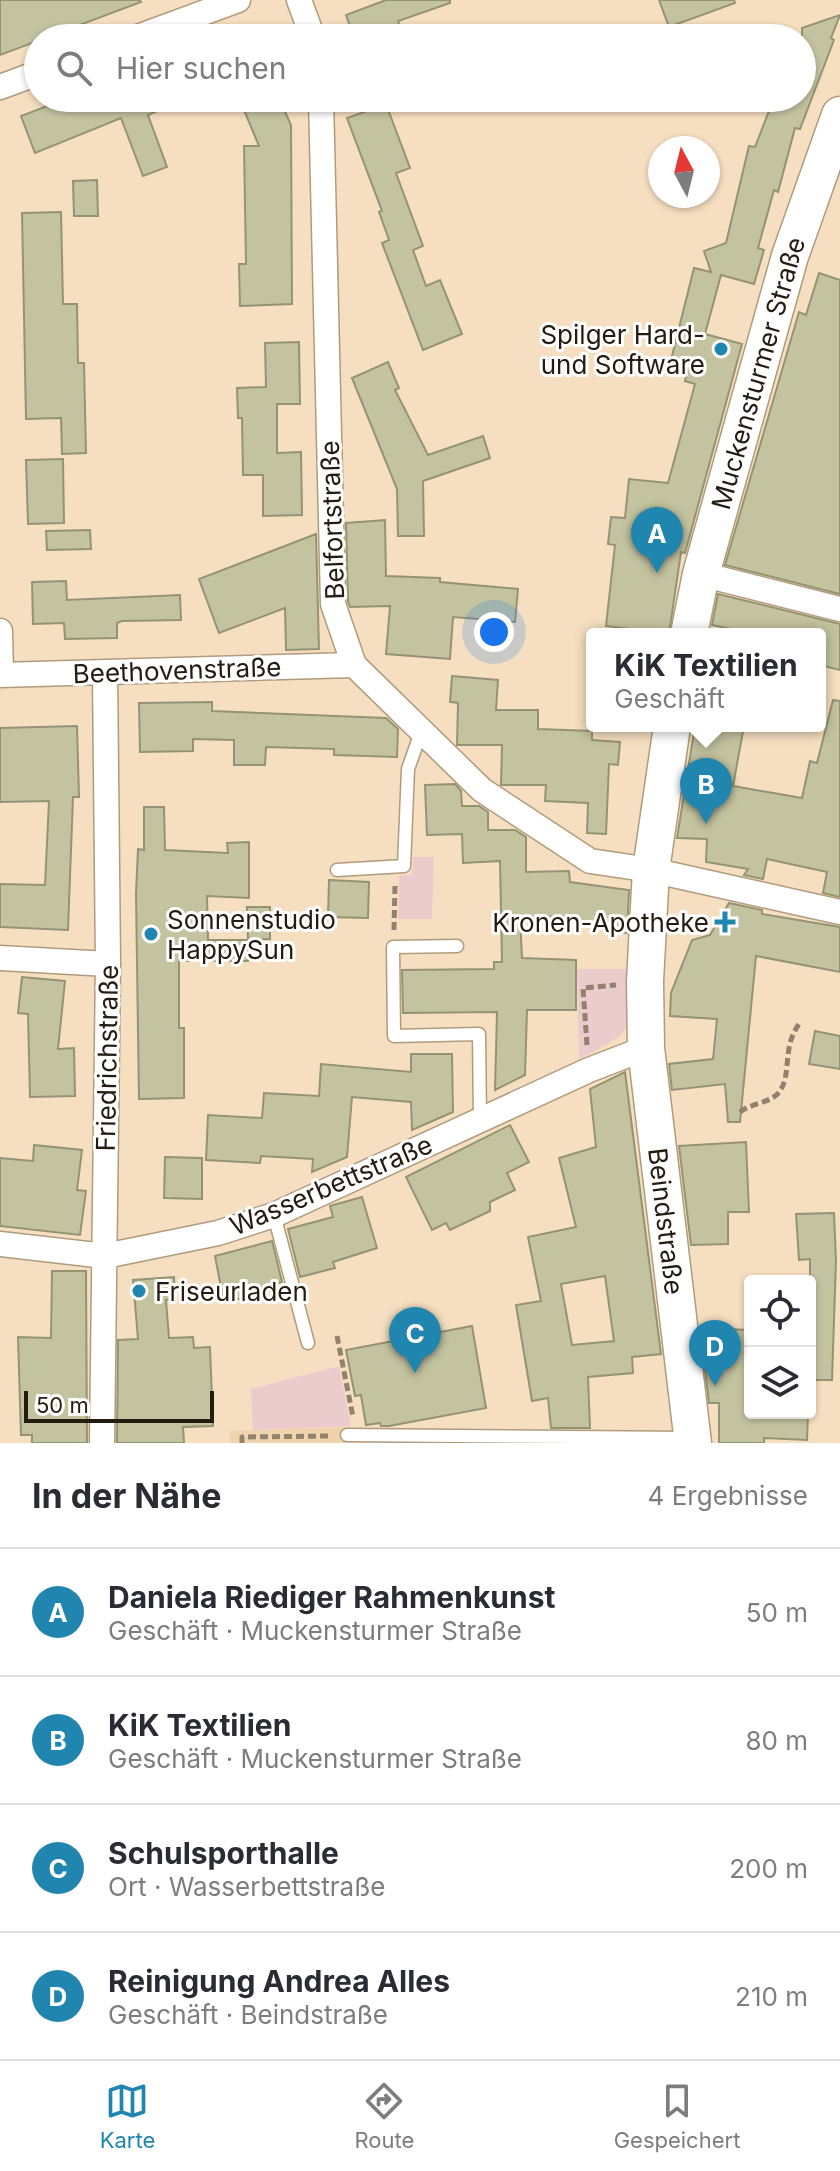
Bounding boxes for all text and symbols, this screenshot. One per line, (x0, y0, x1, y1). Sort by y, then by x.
search box (24, 24, 816, 112)
icon: search (52, 46, 96, 90)
text: Hier suchen (116, 50, 286, 86)
north arrow (648, 136, 720, 208)
street label: Muckensturmer Straße (704, 233, 811, 513)
place label: Spilger Hard- und Software (540, 319, 705, 380)
marker: Spilger Hard- und Software (712, 340, 730, 358)
street label: Belfortstraße (314, 440, 350, 600)
pin: A (631, 507, 683, 573)
your location (474, 612, 514, 652)
popup (586, 628, 826, 732)
text: KiK Textilien (614, 647, 798, 683)
street label: Beethovenstraße (72, 651, 282, 689)
text: Geschäft (614, 683, 725, 714)
pin: B (680, 758, 732, 824)
place label: Sonnenstudio HappySun (167, 904, 336, 965)
place label: Kronen-Apotheke (492, 907, 709, 938)
marker: Kronen-Apotheke (716, 913, 734, 931)
marker: Sonnenstudio HappySun (142, 925, 160, 943)
street label: Friedrichstraße (90, 964, 124, 1152)
street label: Wasserbettstraße (225, 1128, 437, 1242)
street label: Beindstraße (642, 1146, 691, 1296)
map controls (744, 1275, 816, 1419)
button: locate (744, 1275, 816, 1347)
place label: Friseurladen (155, 1276, 308, 1307)
marker: Friseurladen (130, 1282, 148, 1300)
pin: C (389, 1307, 441, 1373)
pin: D (689, 1320, 741, 1386)
button: layers (744, 1347, 816, 1419)
scale bar (24, 1387, 214, 1423)
text: 50 m (36, 1392, 89, 1418)
text: In der Nähe (32, 1475, 221, 1516)
text: 4 Ergebnisse (648, 1480, 808, 1511)
text: Daniela Riediger Rahmenkunst (108, 1579, 555, 1615)
text: A (48, 1597, 68, 1628)
text: 50 m (746, 1597, 808, 1628)
text: Geschäft · Muckensturmer Straße (108, 1615, 522, 1646)
text: KiK Textilien (108, 1707, 291, 1743)
text: B (49, 1725, 67, 1756)
text: 80 m (745, 1725, 808, 1756)
text: Geschäft · Muckensturmer Straße (108, 1743, 522, 1774)
text: Schulsporthalle (108, 1835, 339, 1871)
text: C (48, 1853, 68, 1884)
text: 200 m (729, 1853, 808, 1884)
text: Ort · Wasserbettstraße (108, 1871, 385, 1902)
text: Reinigung Andrea Alles (108, 1963, 450, 1999)
text: D (49, 1981, 67, 2012)
text: 210 m (735, 1981, 808, 2012)
text: Geschäft · Beindstraße (108, 1999, 388, 2030)
tab: Karte (100, 2079, 155, 2153)
tab: Route (355, 2079, 414, 2153)
tab: Gespeichert (614, 2079, 740, 2153)

